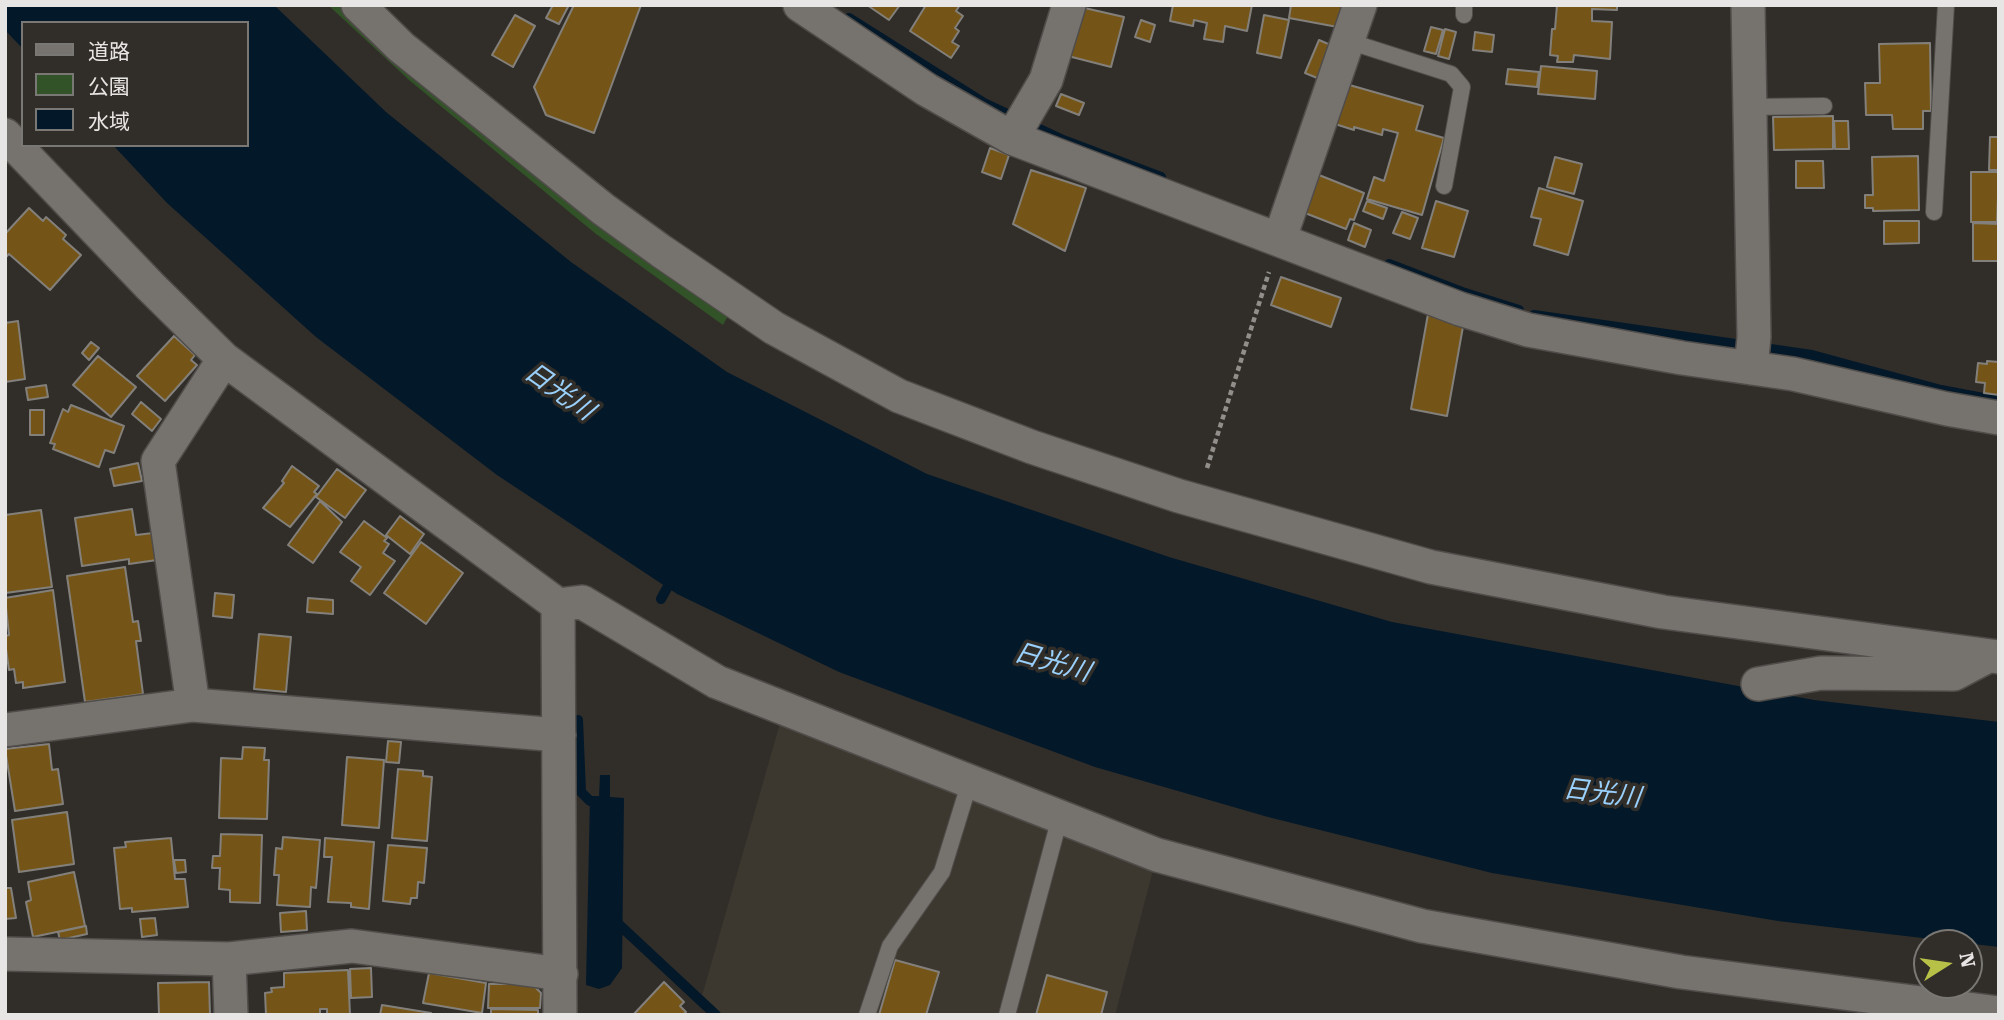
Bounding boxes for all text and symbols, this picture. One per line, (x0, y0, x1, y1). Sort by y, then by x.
legend (21, 21, 248, 147)
text: 道路 (88, 40, 130, 64)
text: 公園 (88, 75, 130, 99)
text: 水域 (88, 110, 130, 134)
water label: 日光川 (518, 357, 600, 427)
water label: 日光川 (1010, 637, 1094, 689)
water label: 日光川 (1561, 774, 1643, 814)
north arrow (1913, 929, 1983, 999)
text: N (1954, 950, 1980, 969)

